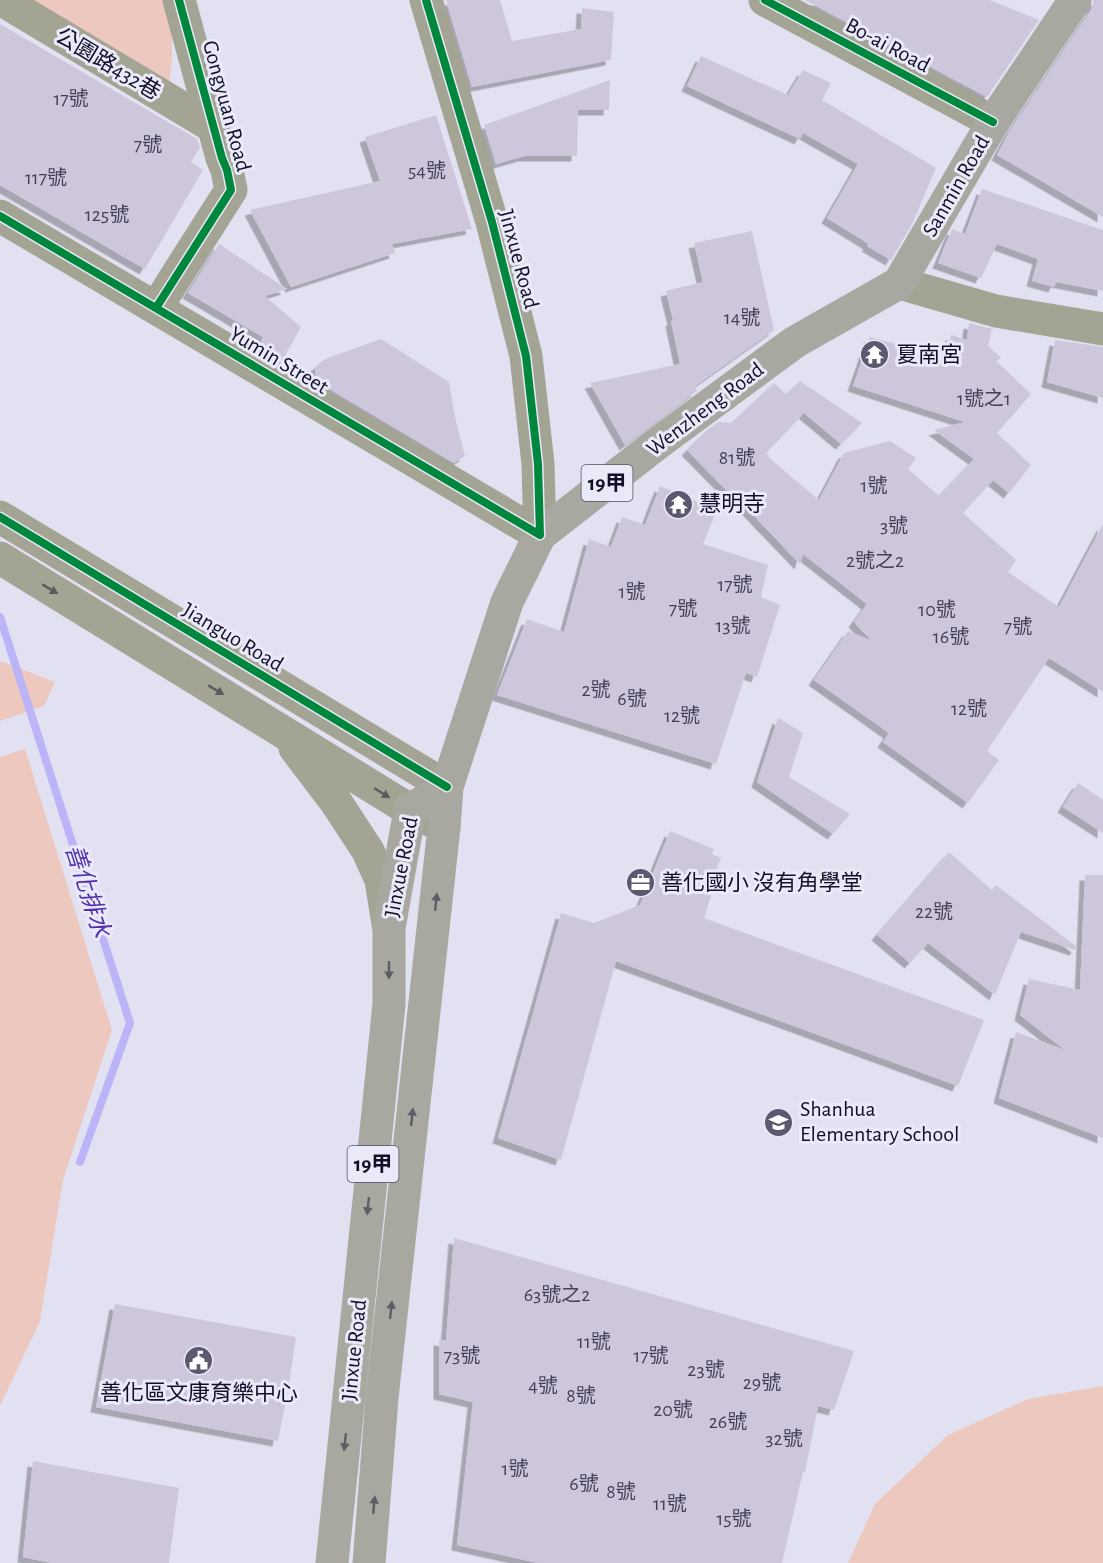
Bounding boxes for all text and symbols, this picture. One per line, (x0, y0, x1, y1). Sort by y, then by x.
street label: Bo-ai Road (842, 14, 934, 76)
street label: 公園路432巷 (52, 23, 165, 104)
street label: Gongyuan Road (199, 38, 255, 174)
house number: 17號 (53, 88, 89, 109)
street label: Sanmin Road (918, 132, 994, 240)
house number: 7號 (134, 134, 162, 155)
house number: 54號 (408, 160, 446, 181)
house number: 117號 (25, 167, 67, 188)
house number: 125號 (85, 204, 129, 225)
street label: Jinxue Road (495, 207, 543, 311)
house number: 14號 (724, 307, 760, 328)
street label: Yumin Street (226, 322, 332, 398)
temple icon: 夏南宮 (859, 339, 891, 371)
place label: 夏南宮 (896, 343, 962, 366)
street label: Wenzheng Road (642, 358, 768, 460)
house number: 1號之1 (957, 387, 1011, 409)
house number: 81號 (719, 447, 755, 468)
road number: 19甲 (582, 465, 632, 501)
house number: 1號 (861, 475, 887, 496)
temple icon: 慧明寺 (662, 488, 694, 520)
place label: 慧明寺 (699, 492, 765, 515)
house number: 3號 (880, 515, 908, 536)
house number: 2號之2 (846, 549, 904, 571)
house number: 17號 (717, 574, 753, 595)
house number: 1號 (619, 581, 645, 602)
one-way arrow (42, 583, 58, 594)
street label: Jianguo Road (179, 598, 287, 676)
house number: 7號 (669, 598, 697, 619)
house number: 10號 (918, 599, 956, 620)
house number: 13號 (715, 615, 751, 636)
house number: 7號 (1004, 616, 1032, 637)
house number: 16號 (933, 626, 969, 647)
house number: 2號 (581, 679, 611, 700)
one-way arrow (208, 685, 224, 696)
house number: 6號 (617, 688, 647, 709)
house number: 12號 (951, 698, 987, 719)
house number: 12號 (664, 705, 700, 726)
one-way arrow (374, 787, 390, 798)
street label: Jinxue Road (380, 815, 422, 919)
water label: 善化排水 (61, 841, 115, 941)
office icon: 善化國小 沒有角學堂 (624, 867, 656, 899)
place label: 善化國小 沒有角學堂 (661, 871, 863, 894)
one-way arrow (431, 892, 440, 911)
house number: 22號 (915, 901, 953, 922)
one-way arrow (384, 961, 394, 980)
place label: Shanhua Elementary School (800, 1098, 960, 1145)
school or university icon: Shanhua Elementary School (763, 1106, 795, 1138)
one-way arrow (407, 1107, 417, 1126)
road number: 19甲 (348, 1146, 398, 1182)
one-way arrow (364, 1197, 373, 1216)
house number: 63號之2 (524, 1283, 590, 1305)
street label: Jinxue Road (338, 1298, 370, 1402)
one-way arrow (386, 1301, 396, 1320)
house number: 11號 (577, 1331, 611, 1352)
public building icon: 善化區文康育樂中心 (183, 1345, 215, 1377)
house number: 73號 (444, 1345, 480, 1366)
house number: 17號 (633, 1345, 669, 1366)
house number: 23號 (687, 1359, 725, 1380)
house number: 29號 (743, 1372, 781, 1393)
house number: 4號 (528, 1375, 558, 1396)
place label: 善化區文康育樂中心 (100, 1381, 298, 1404)
house number: 8號 (566, 1385, 596, 1406)
house number: 20號 (653, 1399, 693, 1420)
house number: 26號 (709, 1411, 747, 1432)
house number: 32號 (765, 1428, 803, 1449)
one-way arrow (340, 1432, 350, 1451)
house number: 1號 (502, 1458, 528, 1479)
house number: 6號 (569, 1473, 599, 1494)
house number: 8號 (606, 1481, 636, 1502)
house number: 11號 (653, 1493, 687, 1514)
one-way arrow (369, 1495, 379, 1514)
house number: 15號 (716, 1508, 752, 1529)

